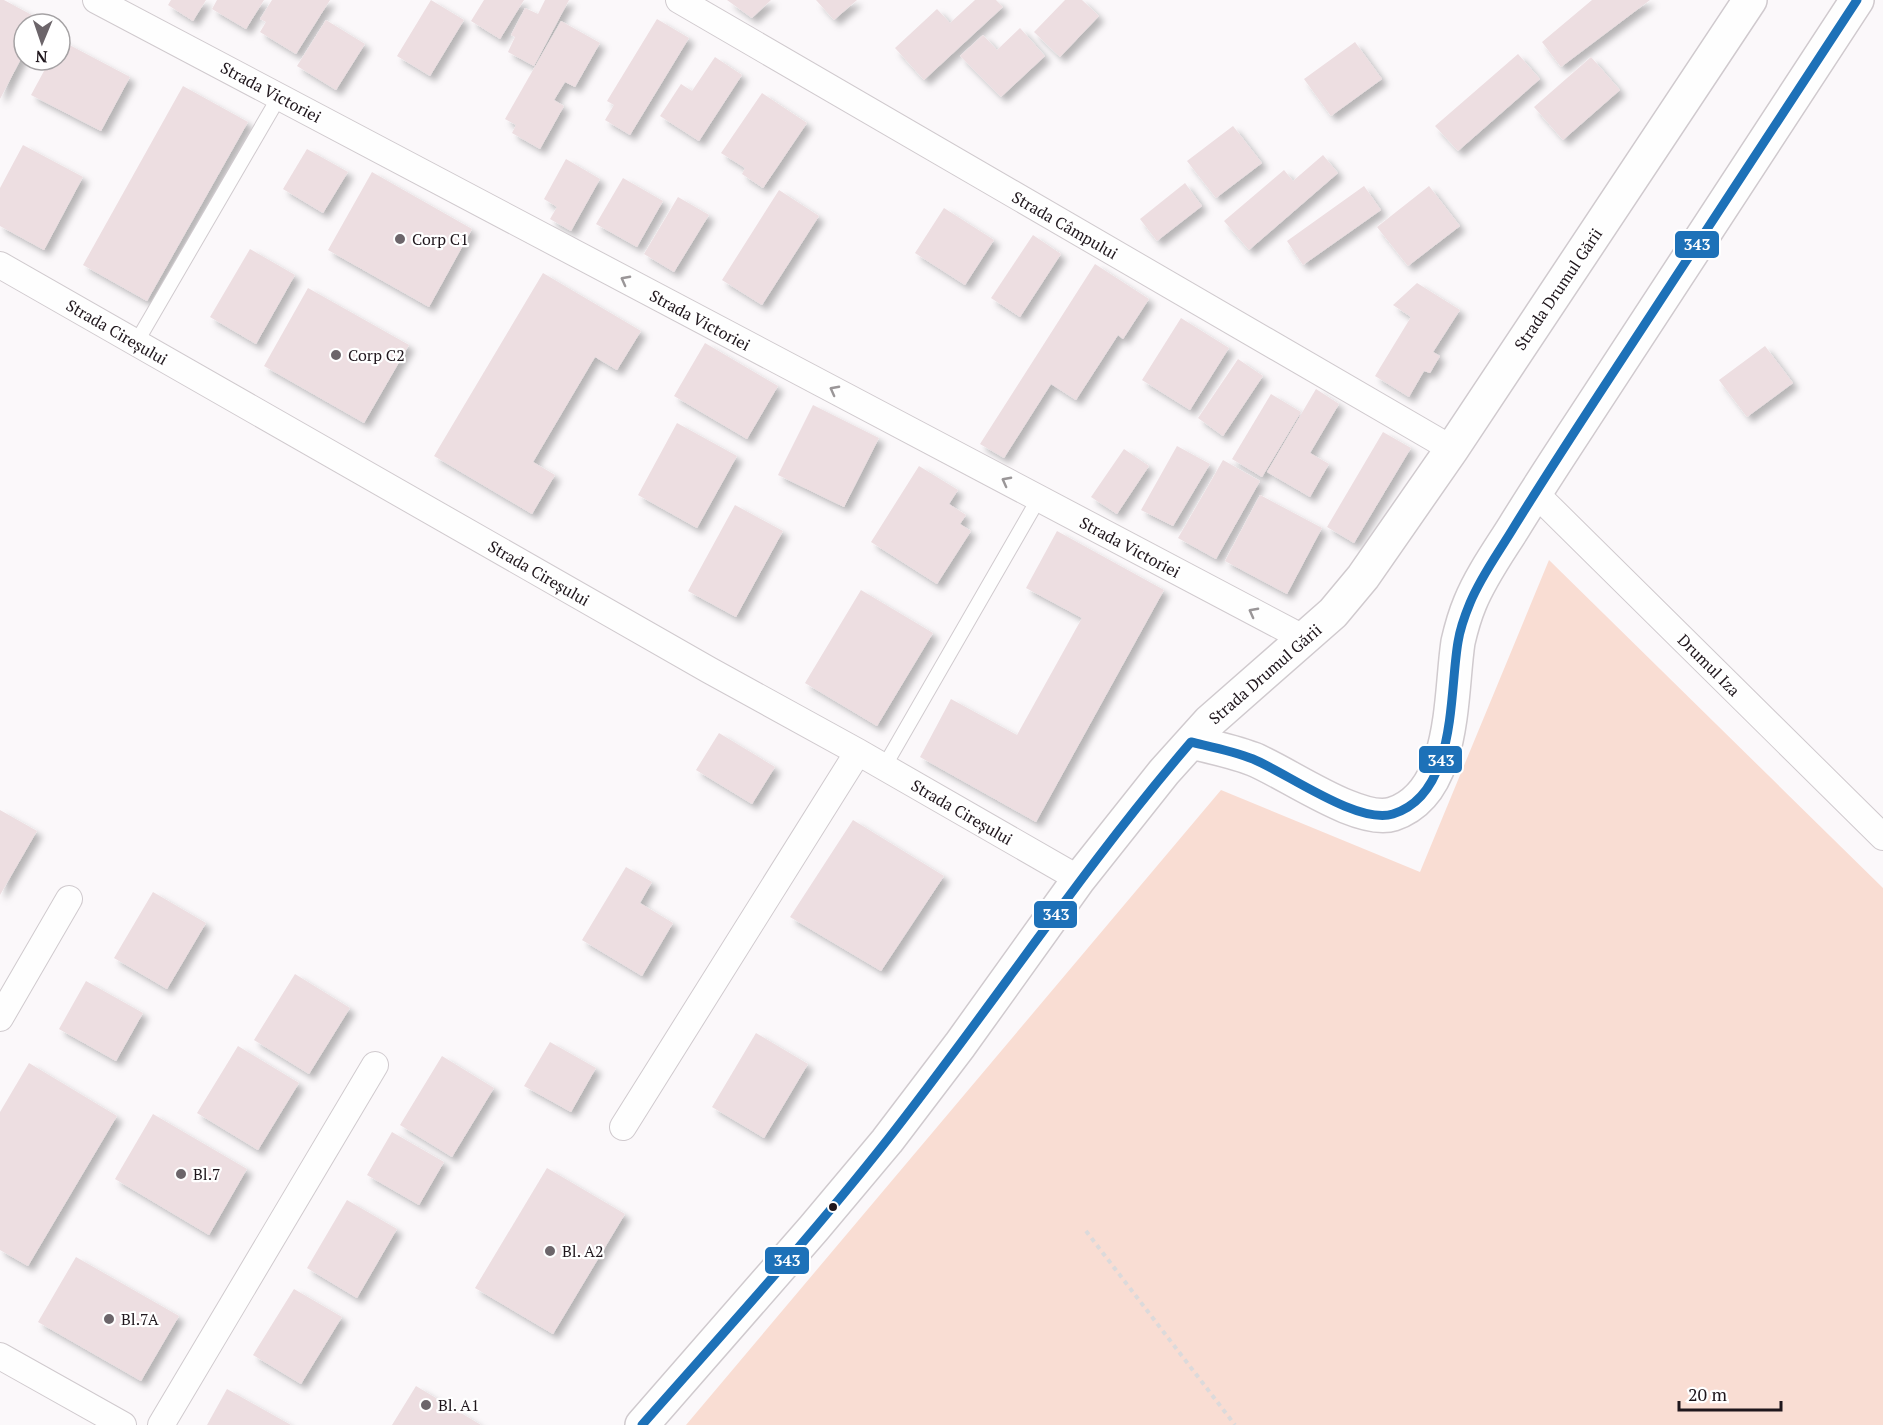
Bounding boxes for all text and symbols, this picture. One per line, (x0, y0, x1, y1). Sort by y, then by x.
north arrow (12, 12, 72, 72)
text: N (35, 46, 48, 68)
street label: Strada Victoriei (217, 56, 325, 128)
street label: Strada Câmpului (1008, 186, 1122, 264)
street label: Strada Drumul Gării (1509, 224, 1607, 354)
place label: Corp C1 (412, 228, 469, 250)
line badge: 343 (1674, 230, 1720, 259)
marker: Corp C1 (393, 232, 407, 246)
text: 343 (1683, 233, 1711, 255)
one-way arrow (620, 275, 631, 287)
street label: Strada Victoriei (646, 284, 754, 356)
street label: Strada Cireșului (62, 294, 172, 370)
place label: Corp C2 (348, 344, 405, 366)
marker: Corp C2 (329, 348, 343, 362)
one-way arrow (830, 386, 840, 397)
one-way arrow (1002, 477, 1013, 489)
street label: Strada Victoriei (1076, 511, 1184, 583)
street label: Strada Cireșului (484, 535, 594, 611)
one-way arrow (1249, 608, 1259, 619)
street label: Strada Drumul Gării (1204, 619, 1326, 729)
street label: Drumul Iza (1673, 629, 1745, 701)
line badge: 343 (1418, 745, 1463, 774)
text: 343 (1427, 749, 1455, 771)
street label: Strada Cireșului (907, 774, 1017, 850)
line badge: 343 (1033, 900, 1078, 929)
text: 343 (1042, 903, 1070, 925)
place label: Bl.7 (193, 1163, 221, 1185)
marker: Bl.7 (174, 1167, 188, 1181)
unlabelled marker (827, 1201, 839, 1213)
place label: Bl. A2 (562, 1240, 604, 1262)
marker: Bl. A2 (543, 1244, 557, 1258)
line badge: 343 (764, 1246, 810, 1275)
text: 343 (773, 1249, 801, 1271)
place label: Bl.7A (121, 1308, 159, 1330)
marker: Bl.7A (102, 1312, 116, 1326)
scale bar (1679, 1374, 1781, 1412)
text: 20 m (1688, 1382, 1728, 1406)
place label: Bl. A1 (438, 1394, 480, 1416)
marker: Bl. A1 (419, 1398, 433, 1412)

